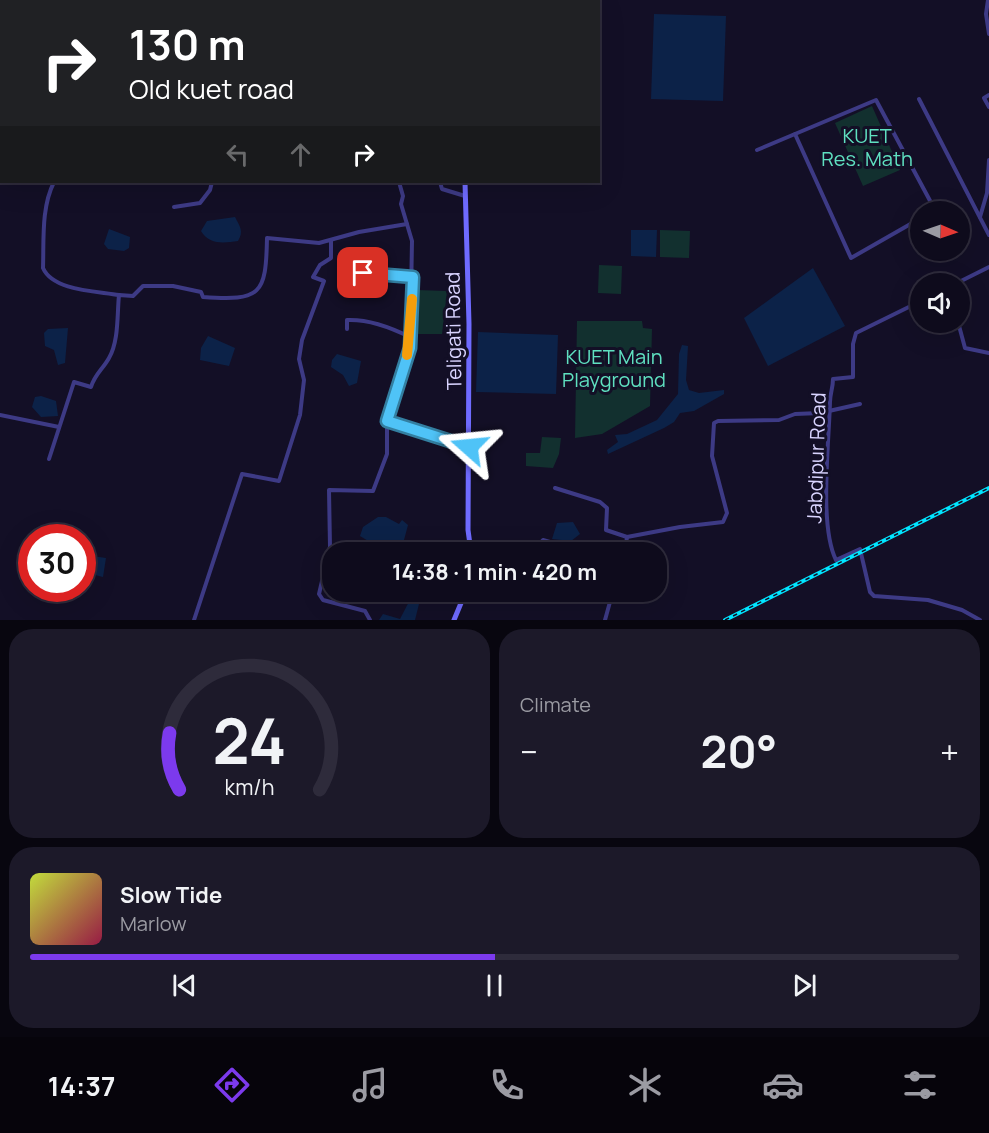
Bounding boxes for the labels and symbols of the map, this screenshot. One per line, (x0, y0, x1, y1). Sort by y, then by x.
park label: KUET Res. Math (821, 122, 913, 172)
north arrow (910, 201, 970, 261)
pin (337, 247, 388, 298)
street label: Teligati Road (438, 272, 468, 390)
park label: KUET Main Playground (562, 343, 666, 393)
street label: Jabdipur Road (800, 392, 832, 524)
position arrow (437, 415, 501, 479)
speed limit sign: 30 (18, 524, 96, 602)

